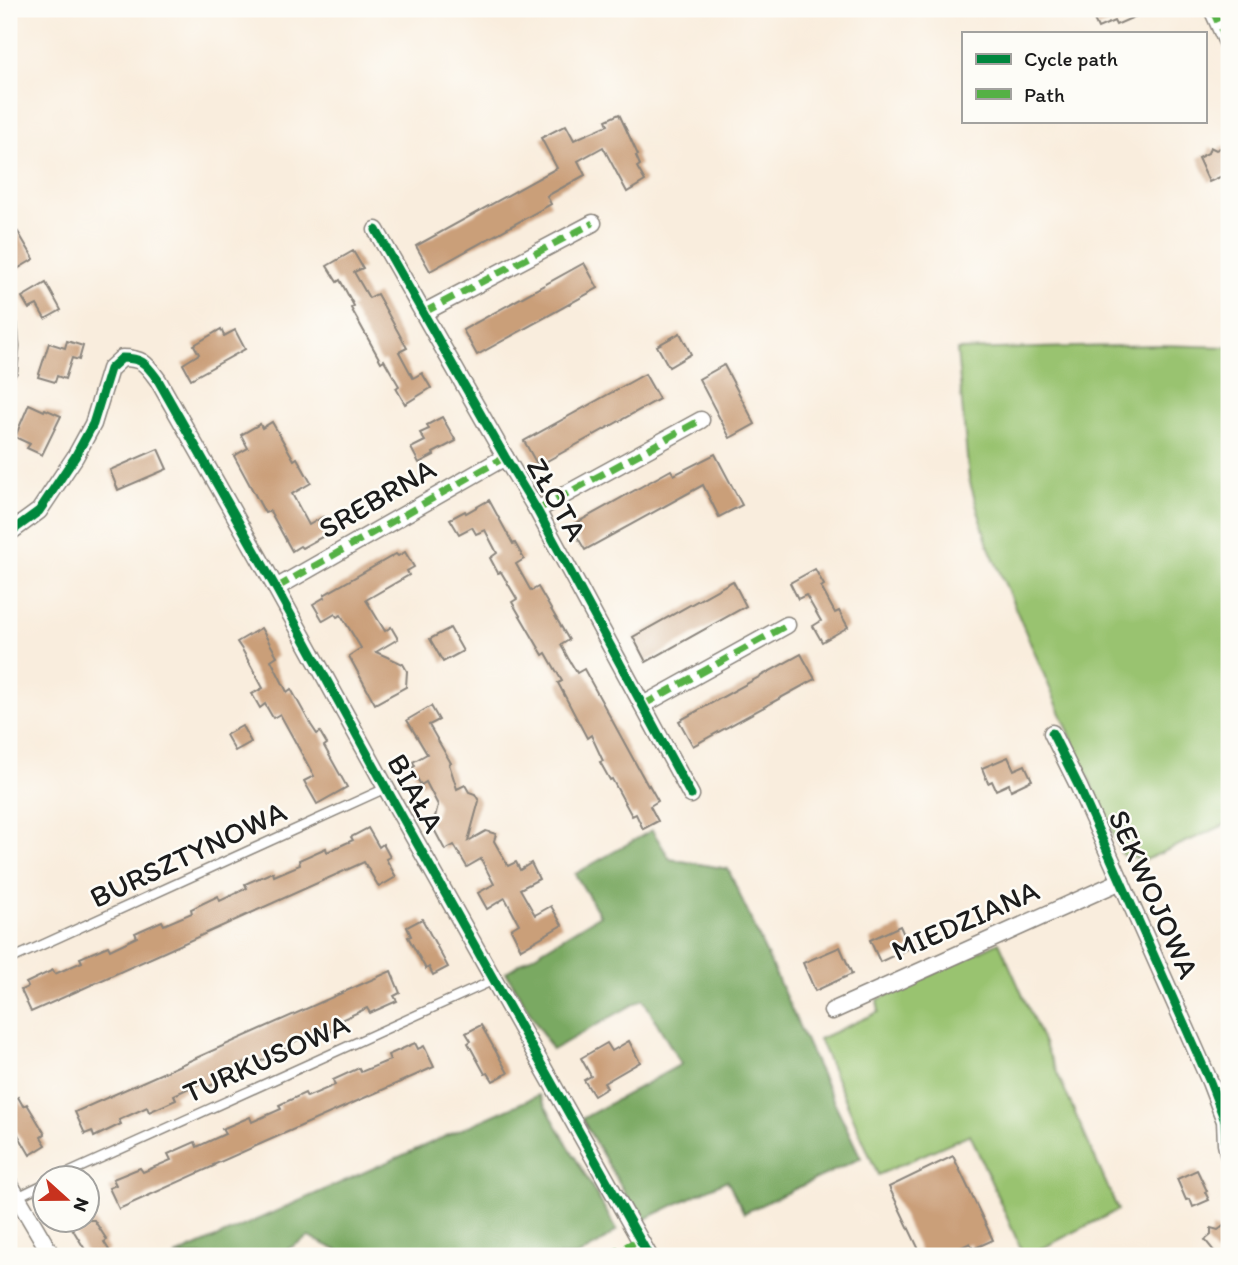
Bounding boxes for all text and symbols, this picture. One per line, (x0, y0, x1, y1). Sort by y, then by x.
legend (962, 32, 1206, 122)
text: Cycle path (1024, 46, 1118, 71)
text: Path (1024, 82, 1065, 107)
street label: SREBRNA (312, 450, 442, 546)
street label: ZŁOTA (518, 451, 596, 547)
street label: BIAŁA (379, 747, 453, 839)
street label: BURSZTYNOWA (84, 792, 292, 916)
street label: SEKWOJOWA (1100, 804, 1208, 984)
street label: MIEDZIANA (886, 871, 1044, 969)
street label: TURKUSOWA (177, 1005, 355, 1111)
north arrow (32, 1164, 102, 1234)
text: N (68, 1195, 94, 1215)

